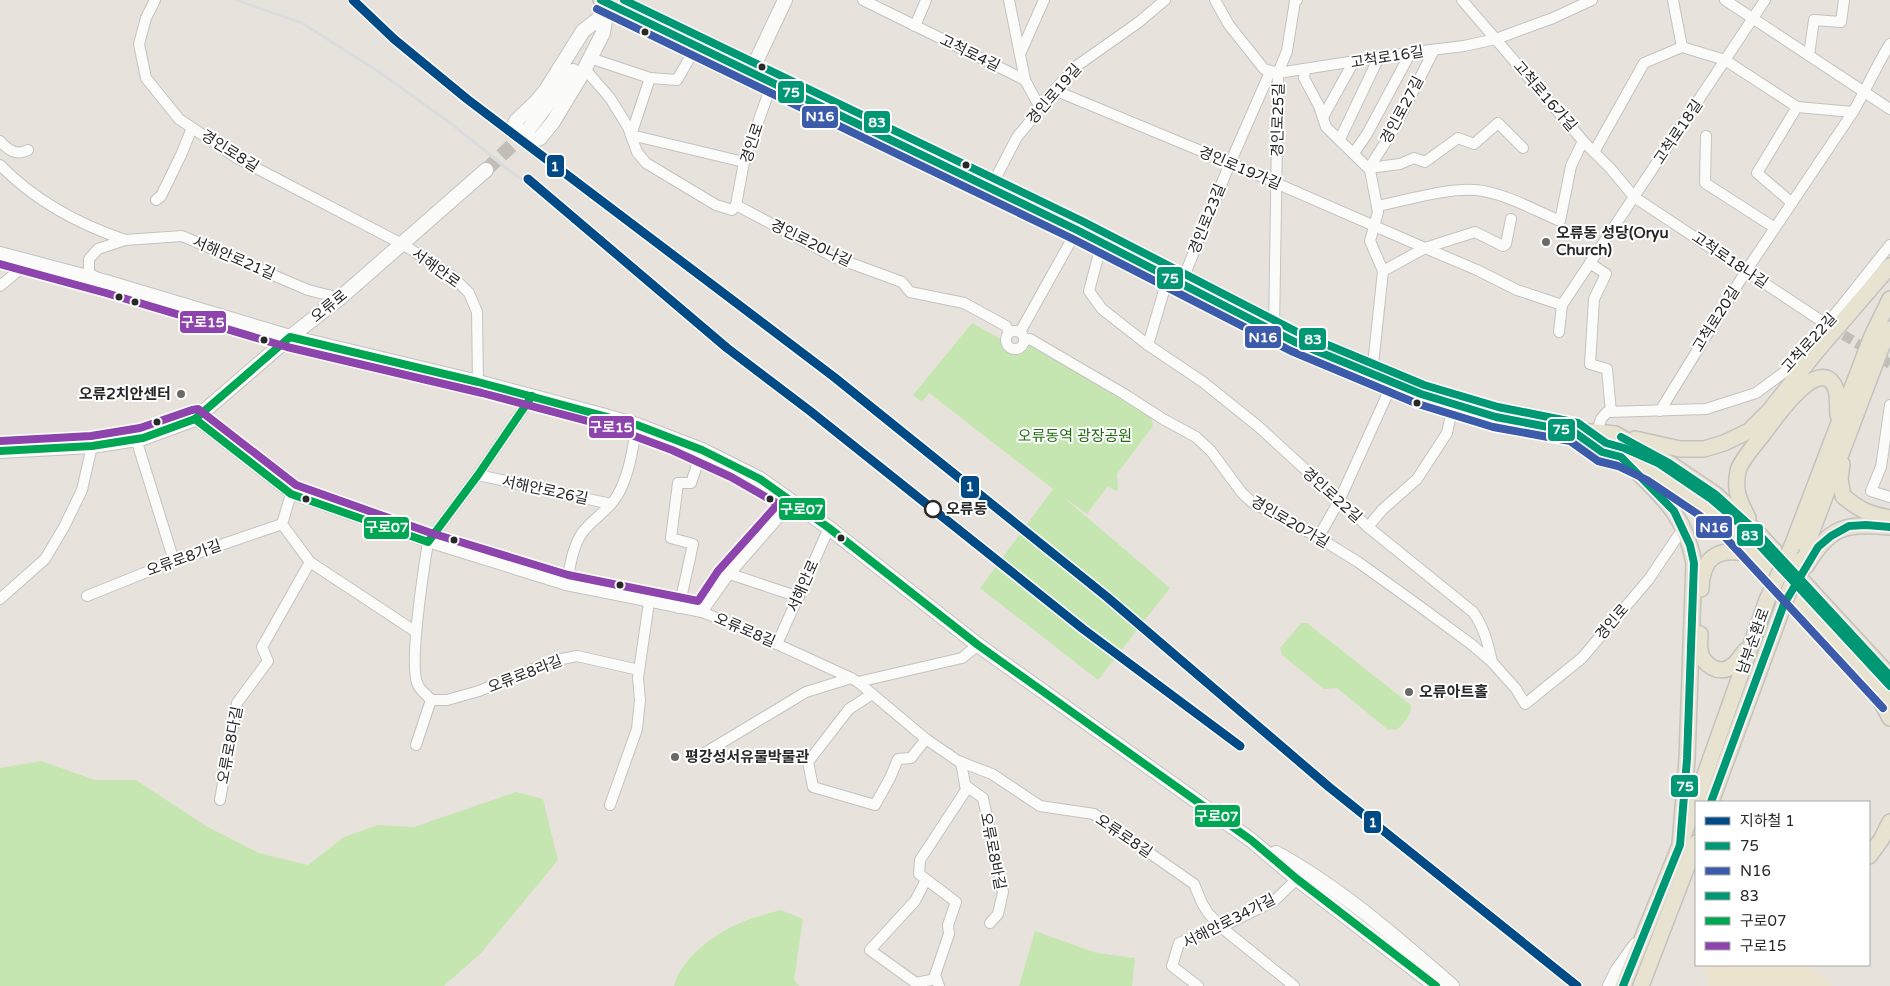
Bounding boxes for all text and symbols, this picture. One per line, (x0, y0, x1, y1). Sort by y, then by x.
unlabelled marker (640, 27, 650, 37)
street label: 고척로4길 (937, 31, 1003, 75)
street label: 고척로16길 (1349, 42, 1425, 72)
street label: 고척로16가길 (1509, 57, 1581, 135)
street label: 경인로19길 (1023, 60, 1085, 128)
unlabelled marker (757, 62, 767, 72)
street label: 경인로27길 (1377, 73, 1427, 147)
line badge: 75 (777, 80, 805, 104)
street label: 경인로25길 (1268, 83, 1288, 157)
text: 75 (782, 84, 800, 101)
street label: 고척로18길 (1650, 96, 1706, 168)
line badge: N16 (801, 105, 839, 129)
text: N16 (806, 108, 835, 125)
line badge: 83 (863, 110, 891, 134)
text: 83 (868, 114, 886, 131)
street label: 경인로 (737, 121, 767, 165)
street label: 경인로8길 (198, 126, 262, 176)
street label: 경인로19가길 (1196, 143, 1284, 193)
line badge: 1 (546, 154, 565, 178)
text: 1 (551, 158, 559, 175)
unlabelled marker (961, 160, 971, 170)
street label: 경인로23길 (1185, 181, 1229, 257)
street label: 경인로20나길 (768, 216, 854, 270)
place label: 오류동 성당(Oryu Church) (1556, 224, 1669, 259)
street label: 고척로18나길 (1689, 228, 1771, 292)
street label: 서해안로21길 (190, 233, 278, 283)
marker: 오류동 성당(Oryu Church) (1540, 236, 1552, 248)
street label: 서해안로 (408, 244, 464, 292)
line badge: 75 (1156, 266, 1184, 290)
text: 75 (1161, 270, 1179, 287)
street label: 고척로20길 (1689, 283, 1743, 355)
street label: 오류로 (307, 286, 351, 326)
unlabelled marker (114, 292, 124, 302)
unlabelled marker (130, 297, 140, 307)
street label: 고척로22길 (1778, 309, 1840, 377)
line badge: 구로15 (179, 310, 227, 334)
text: 구로15 (181, 314, 225, 331)
line badge: N16 (1244, 325, 1282, 349)
line badge: 83 (1298, 327, 1327, 351)
text: N16 (1249, 329, 1278, 346)
text: 83 (1304, 331, 1322, 348)
unlabelled marker (259, 335, 269, 345)
place label: 오류2치안센터 (79, 385, 171, 403)
marker: 오류2치안센터 (175, 388, 187, 400)
unlabelled marker (1412, 398, 1422, 408)
line badge: 구로15 (588, 415, 635, 439)
unlabelled marker (152, 417, 162, 427)
line badge: 75 (1547, 418, 1576, 442)
text: 구로15 (589, 419, 633, 436)
text: 75 (1552, 421, 1570, 438)
park label: 오류동역 광장공원 (1018, 427, 1132, 445)
street label: 경인로22길 (1298, 464, 1366, 526)
street label: 서해안로26길 (500, 472, 590, 508)
line badge: 1 (960, 475, 980, 499)
text: 1 (966, 478, 974, 495)
street label: 경인로20가길 (1247, 492, 1333, 552)
unlabelled marker (301, 494, 311, 504)
unlabelled marker (765, 494, 775, 504)
line badge: 구로07 (778, 497, 826, 521)
marker: 오류동 (924, 500, 942, 518)
place label: 오류동 (946, 500, 988, 518)
text: 구로07 (780, 501, 824, 518)
line badge: N16 (1695, 515, 1733, 539)
line badge: 구로07 (363, 516, 410, 540)
text: 구로07 (365, 519, 409, 536)
text: N16 (1700, 519, 1729, 536)
line badge: 83 (1736, 523, 1764, 547)
text: 83 (1741, 527, 1759, 544)
unlabelled marker (836, 533, 846, 543)
unlabelled marker (449, 535, 459, 545)
street label: 오류로8가길 (144, 536, 224, 580)
street label: 서해안로 (784, 557, 822, 615)
unlabelled marker (615, 580, 625, 590)
street label: 경인로 (1592, 600, 1632, 644)
street label: 남부순환로 (1733, 605, 1773, 677)
street label: 오류로8길 (712, 609, 778, 651)
street label: 오류로8라길 (485, 652, 565, 696)
place label: 오류아트홀 (1419, 683, 1488, 701)
marker: 오류아트홀 (1403, 686, 1415, 698)
street label: 오류로8다길 (214, 705, 246, 785)
place label: 평강성서유물박물관 (685, 748, 809, 766)
marker: 평강성서유물박물관 (669, 751, 681, 763)
line badge: 75 (1670, 774, 1699, 798)
text: 75 (1676, 778, 1694, 795)
legend (1695, 801, 1870, 966)
line badge: 구로07 (1194, 804, 1241, 828)
text: 구로07 (1195, 808, 1239, 825)
street label: 오류로8길 (1092, 810, 1156, 862)
line badge: 1 (1363, 810, 1382, 834)
street label: 오류로8바길 (977, 811, 1009, 891)
text: 지하철 1 (1740, 812, 1795, 830)
text: 1 (1369, 814, 1377, 831)
text: 75 (1740, 837, 1759, 855)
text: N16 (1740, 862, 1771, 880)
text: 83 (1740, 887, 1759, 905)
street label: 서해안로34가길 (1180, 890, 1278, 952)
text: 구로07 (1740, 912, 1786, 930)
text: 구로15 (1740, 937, 1786, 955)

